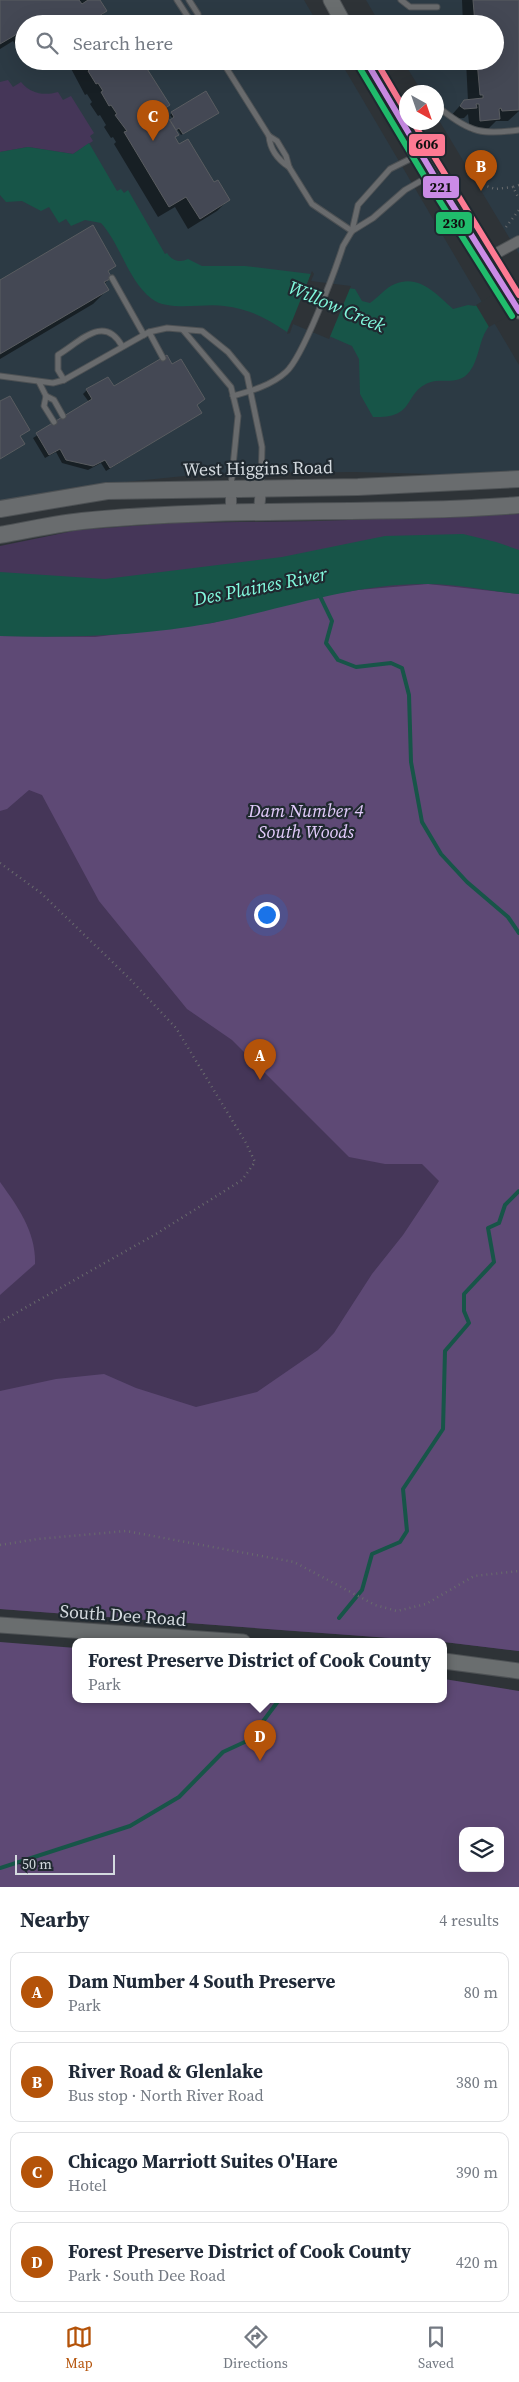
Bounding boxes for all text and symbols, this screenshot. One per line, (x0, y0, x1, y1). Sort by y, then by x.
search box (15, 15, 504, 70)
icon: search (33, 29, 61, 57)
text: Search here (73, 30, 173, 56)
north arrow (399, 85, 444, 130)
pin: C (137, 100, 169, 141)
line badge: 606 (408, 133, 446, 157)
text: 606 (416, 134, 439, 154)
pin: B (465, 150, 497, 191)
line badge: 221 (422, 175, 460, 199)
text: 221 (430, 177, 452, 197)
line badge: 230 (435, 211, 473, 235)
text: 230 (443, 213, 466, 233)
water label: Willow Creek (284, 274, 390, 338)
street label: West Higgins Road (183, 454, 333, 482)
water label: Des Plaines River (190, 560, 331, 612)
park label: Dam Number 4 South Woods (247, 798, 364, 844)
your location (254, 902, 280, 928)
pin: A (244, 1039, 276, 1080)
street label: South Dee Road (59, 1598, 187, 1632)
popup (72, 1638, 447, 1703)
text: Forest Preserve District of Cook County (88, 1647, 431, 1673)
text: Park (88, 1673, 121, 1695)
pin: D (244, 1720, 276, 1761)
map controls (459, 1827, 504, 1872)
button: layers (459, 1827, 504, 1872)
scale bar (15, 1852, 115, 1875)
text: 50 m (22, 1854, 52, 1874)
text: Nearby (20, 1905, 90, 1934)
text: 4 results (439, 1909, 499, 1931)
text: Dam Number 4 South Preserve (68, 1968, 336, 1994)
text: A (32, 1981, 42, 2003)
text: 80 m (464, 1981, 498, 2003)
text: Park (68, 1994, 101, 2016)
text: River Road & Glenlake (68, 2058, 263, 2084)
text: B (32, 2071, 42, 2093)
text: 380 m (456, 2071, 498, 2093)
text: Bus stop · North River Road (68, 2084, 264, 2106)
text: Chicago Marriott Suites O'Hare (68, 2148, 338, 2174)
text: C (32, 2161, 42, 2183)
text: 390 m (456, 2161, 498, 2183)
text: Hotel (68, 2174, 107, 2196)
text: Forest Preserve District of Cook County (68, 2238, 411, 2264)
text: D (31, 2251, 43, 2273)
text: 420 m (456, 2251, 498, 2273)
text: Park · South Dee Road (68, 2264, 225, 2286)
tab: Map (65, 2323, 93, 2373)
tab: Directions (223, 2323, 288, 2373)
tab: Saved (418, 2323, 454, 2373)

